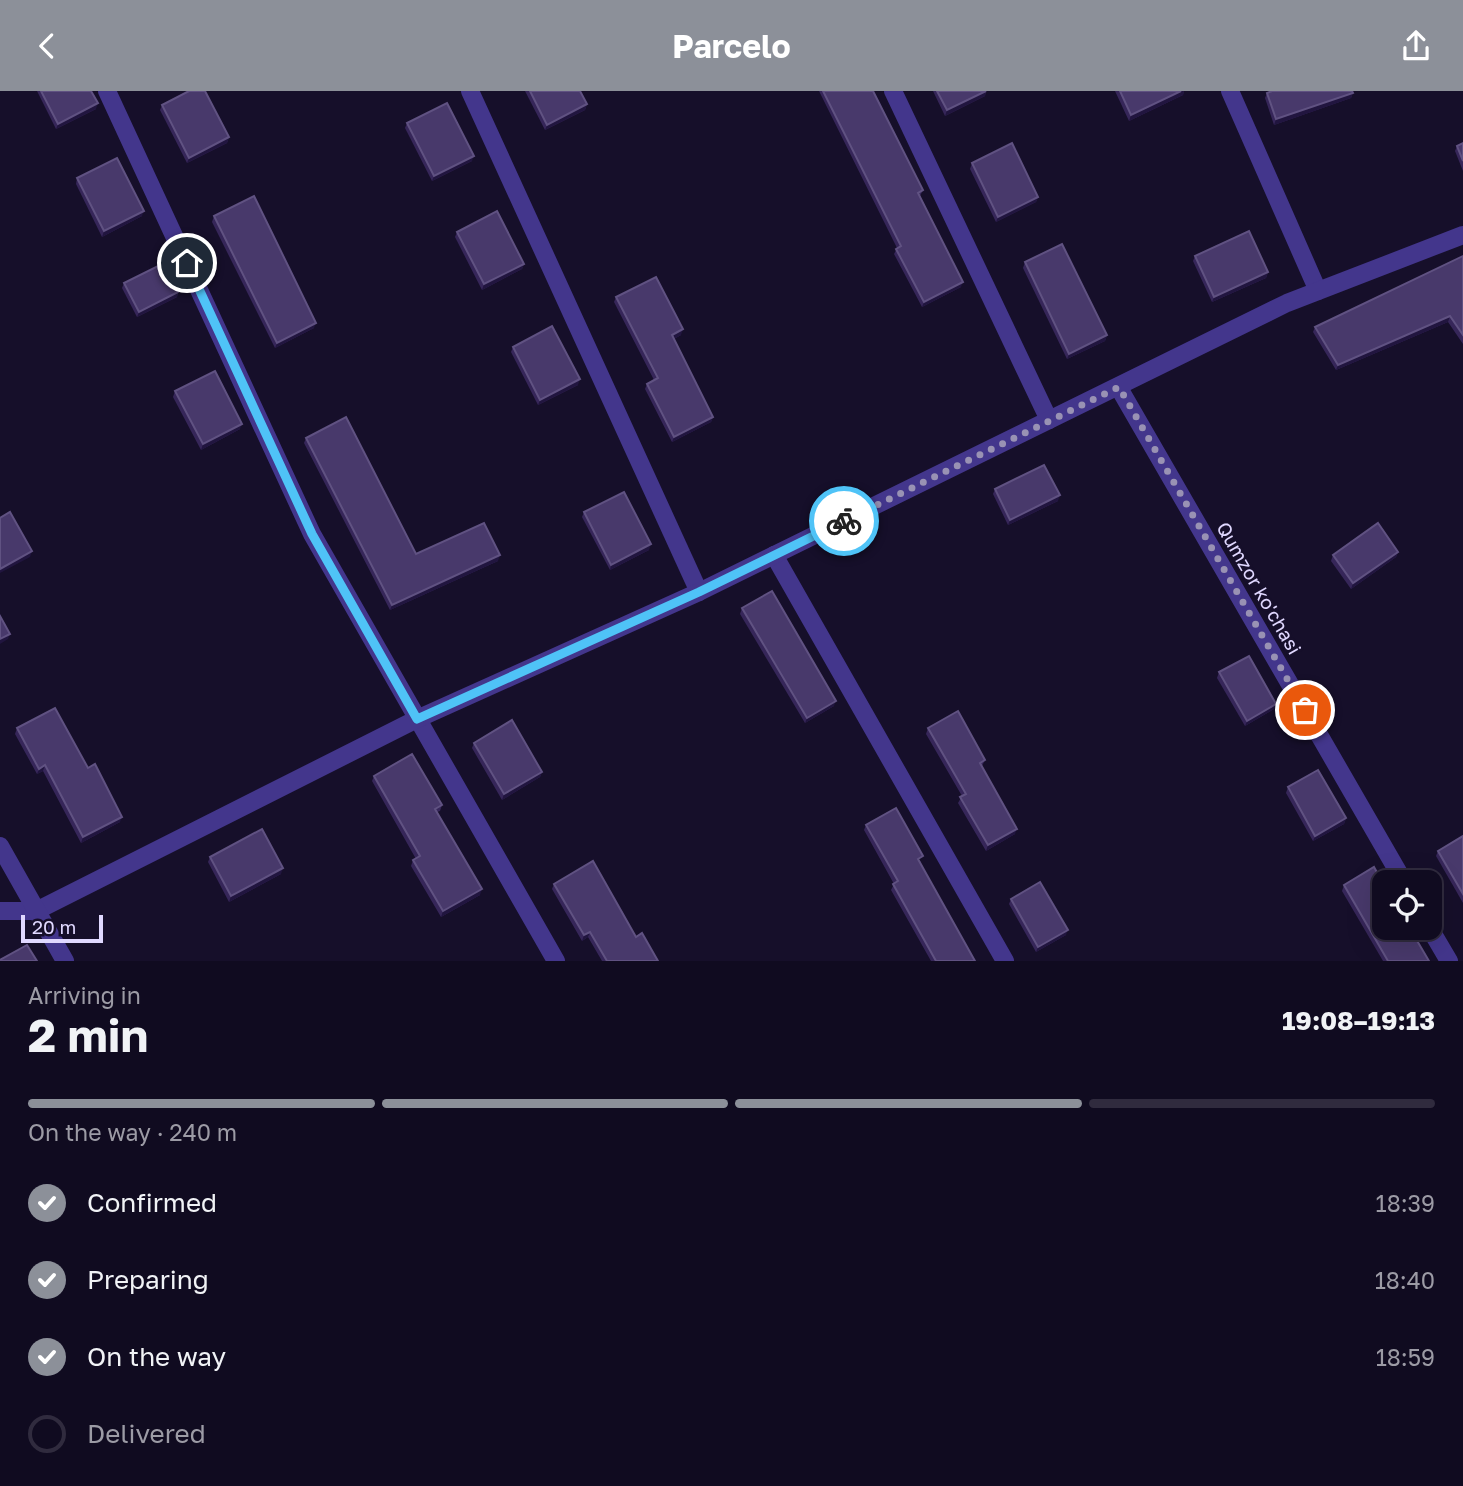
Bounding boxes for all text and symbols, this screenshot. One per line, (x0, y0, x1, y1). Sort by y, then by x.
icon: back (28, 27, 66, 65)
text: Parcelo (672, 27, 791, 65)
icon: share (1397, 27, 1435, 65)
pin (157, 233, 217, 293)
icon: home (168, 244, 206, 282)
courier (809, 486, 879, 556)
icon: bike (825, 502, 863, 540)
street label: Qumzor ko'chasi (1212, 517, 1307, 658)
pin (1275, 680, 1335, 740)
icon: bag (1286, 691, 1324, 729)
map controls (1372, 870, 1442, 940)
button: locate (1372, 870, 1442, 940)
scale bar (21, 912, 103, 944)
text: 20 m (32, 915, 76, 938)
text: Arriving in (28, 981, 141, 1009)
text: 19:08–19:13 (1282, 1005, 1435, 1036)
text: 2 min (28, 1007, 148, 1062)
text: On the way · 240 m (28, 1118, 237, 1146)
icon: check (28, 1184, 66, 1222)
text: Confirmed (87, 1187, 217, 1218)
text: 18:39 (1376, 1189, 1435, 1217)
icon: check (28, 1261, 66, 1299)
text: Preparing (87, 1264, 209, 1295)
text: 18:40 (1375, 1266, 1435, 1294)
icon: check (28, 1338, 66, 1376)
text: On the way (87, 1341, 226, 1372)
text: 18:59 (1376, 1343, 1435, 1371)
text: Delivered (87, 1418, 206, 1449)

